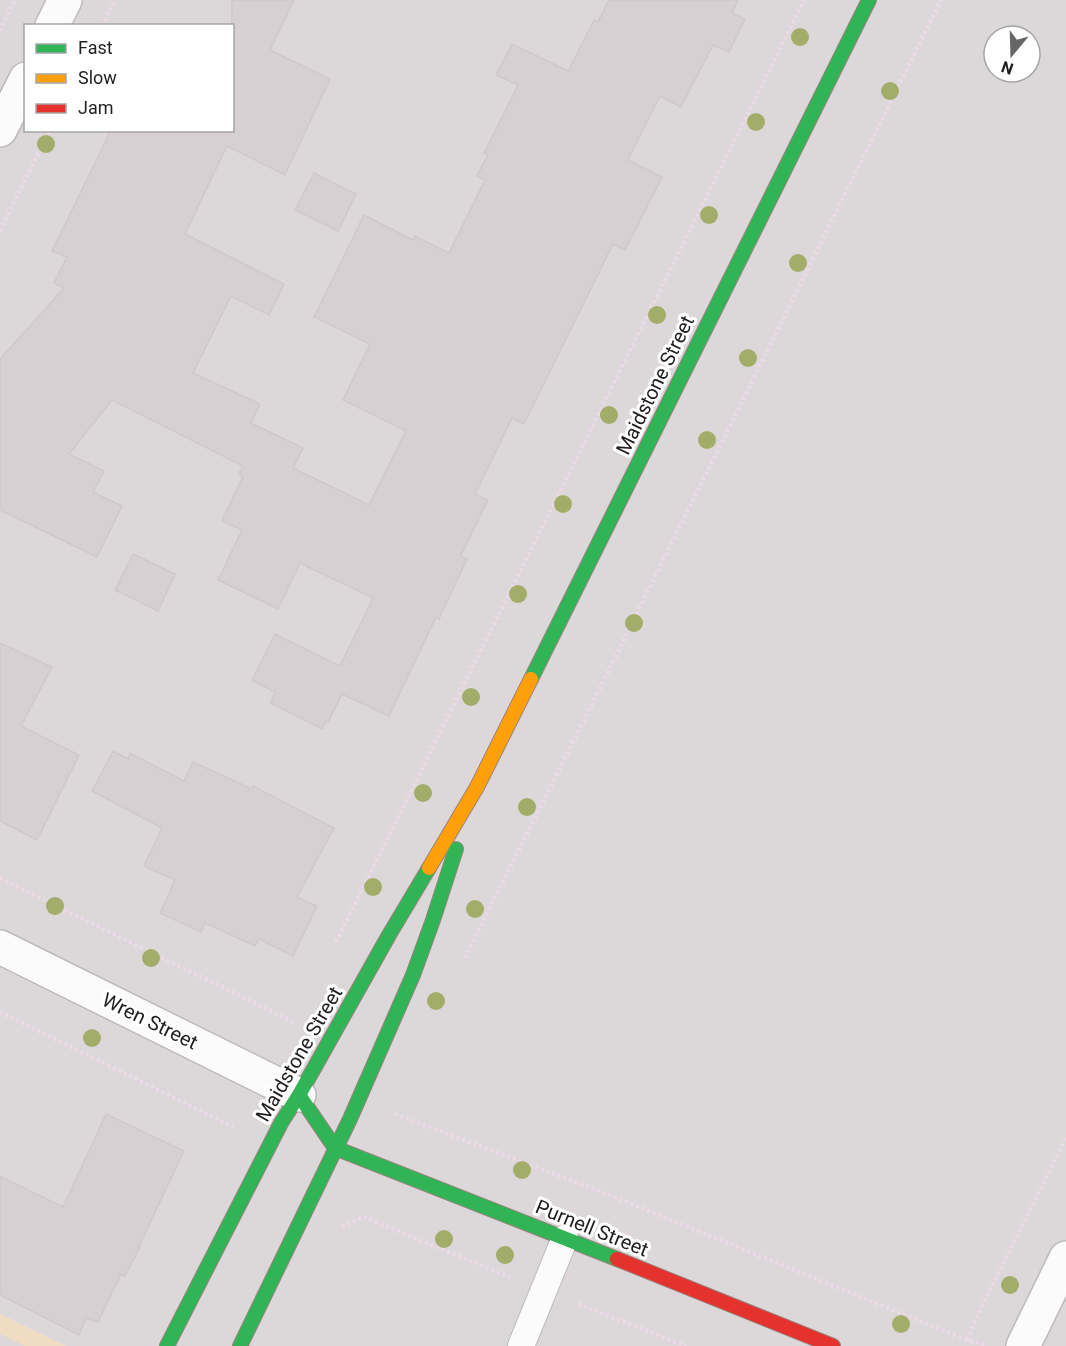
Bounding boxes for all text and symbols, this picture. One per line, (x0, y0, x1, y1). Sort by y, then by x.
legend (24, 24, 234, 132)
north arrow (982, 24, 1042, 84)
text: Fast (78, 37, 113, 58)
text: N (999, 57, 1016, 79)
text: Slow (78, 67, 117, 88)
text: Jam (78, 97, 114, 118)
street label: Maidstone Street (611, 311, 699, 459)
street label: Maidstone Street (251, 982, 347, 1126)
street label: Wren Street (98, 988, 202, 1054)
street label: Purnell Street (532, 1194, 652, 1262)

